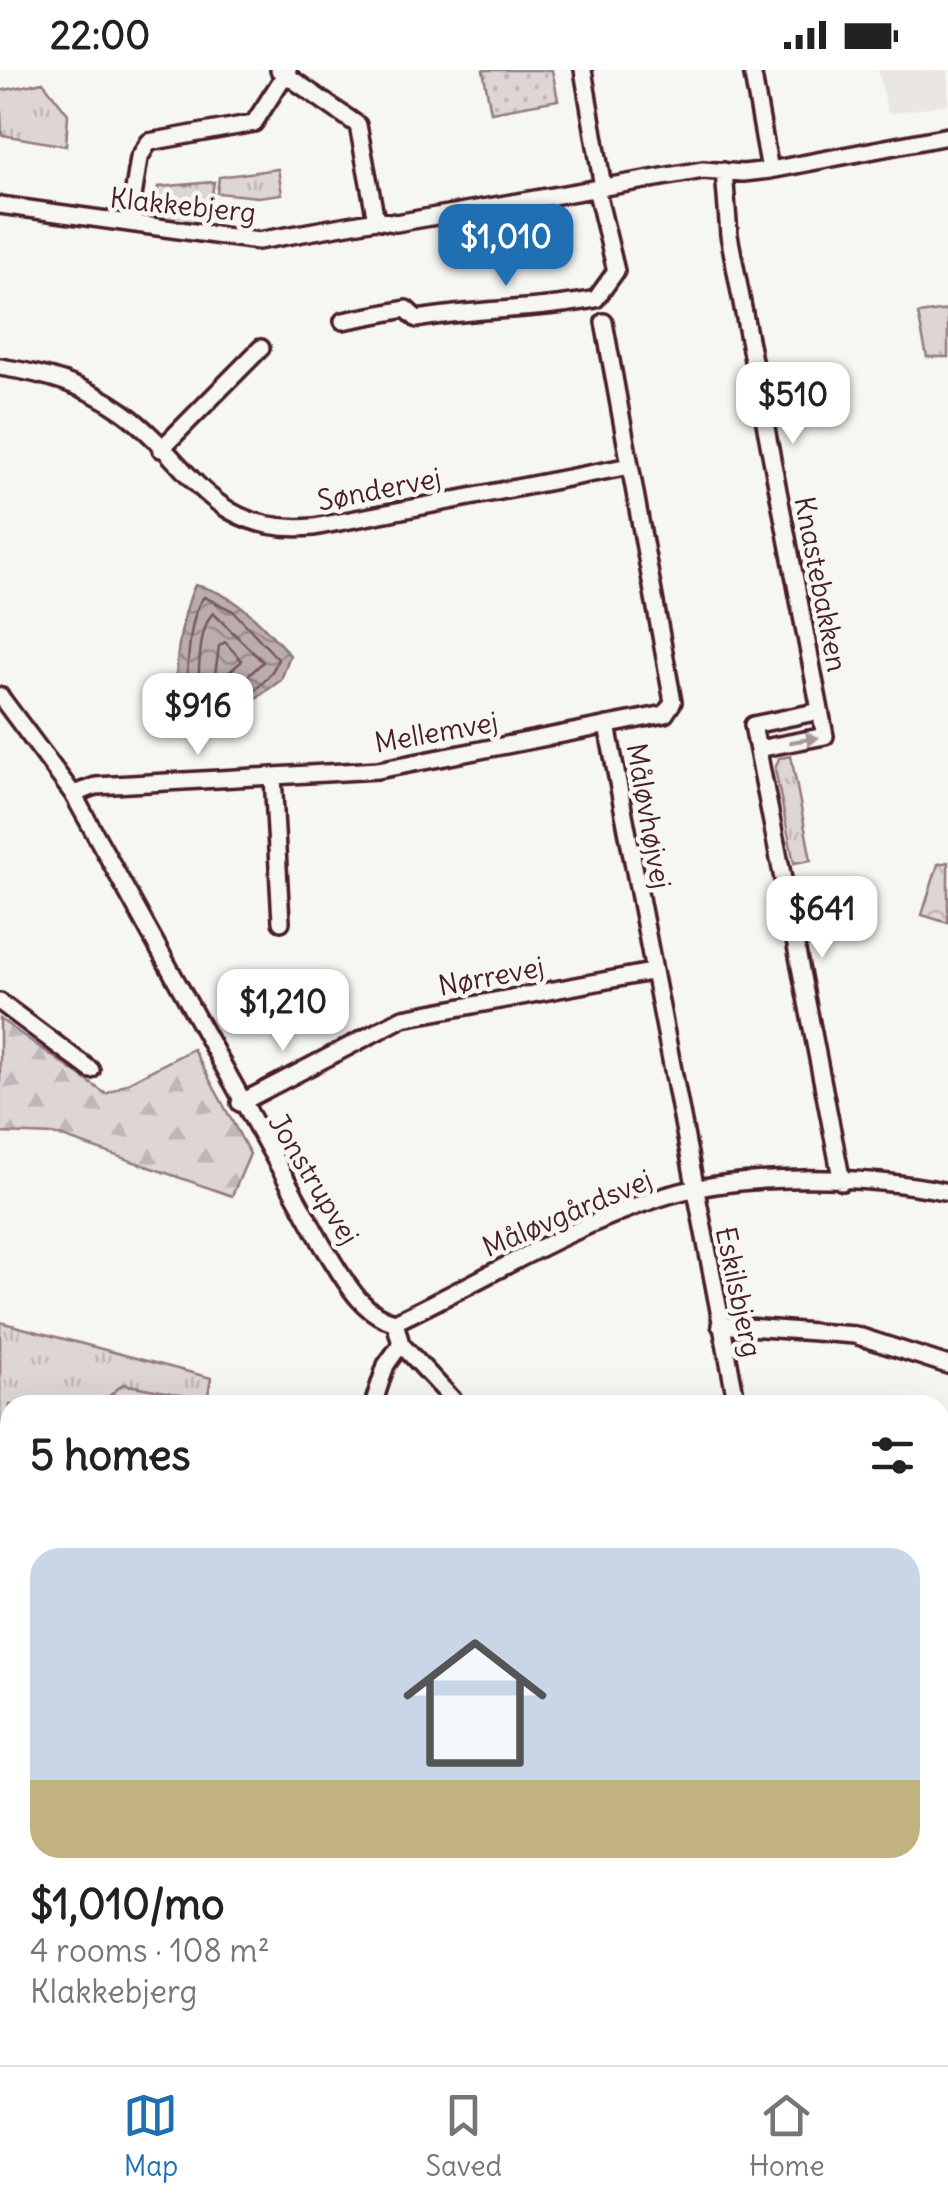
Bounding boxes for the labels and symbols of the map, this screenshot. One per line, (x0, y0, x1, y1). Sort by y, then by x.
street label: Klakkebjerg (108, 179, 258, 231)
pin: $1,010 (425, 204, 587, 289)
pin: $510 (734, 362, 852, 447)
street label: Søndervej (314, 459, 444, 519)
street label: Knastebakken (786, 493, 856, 675)
pin: $916 (139, 673, 257, 758)
street label: Mellemvej (372, 703, 500, 761)
one-way arrow (789, 732, 821, 747)
street label: Måløvhøjvej (618, 740, 680, 892)
pin: $641 (763, 876, 881, 961)
street label: Nørrevej (435, 948, 547, 1004)
pin: $1,210 (202, 969, 364, 1054)
street label: Jonstrupvej (261, 1107, 367, 1251)
street label: Måløvgårdsvej (477, 1161, 657, 1265)
street label: Eskilsbjerg (708, 1224, 770, 1360)

